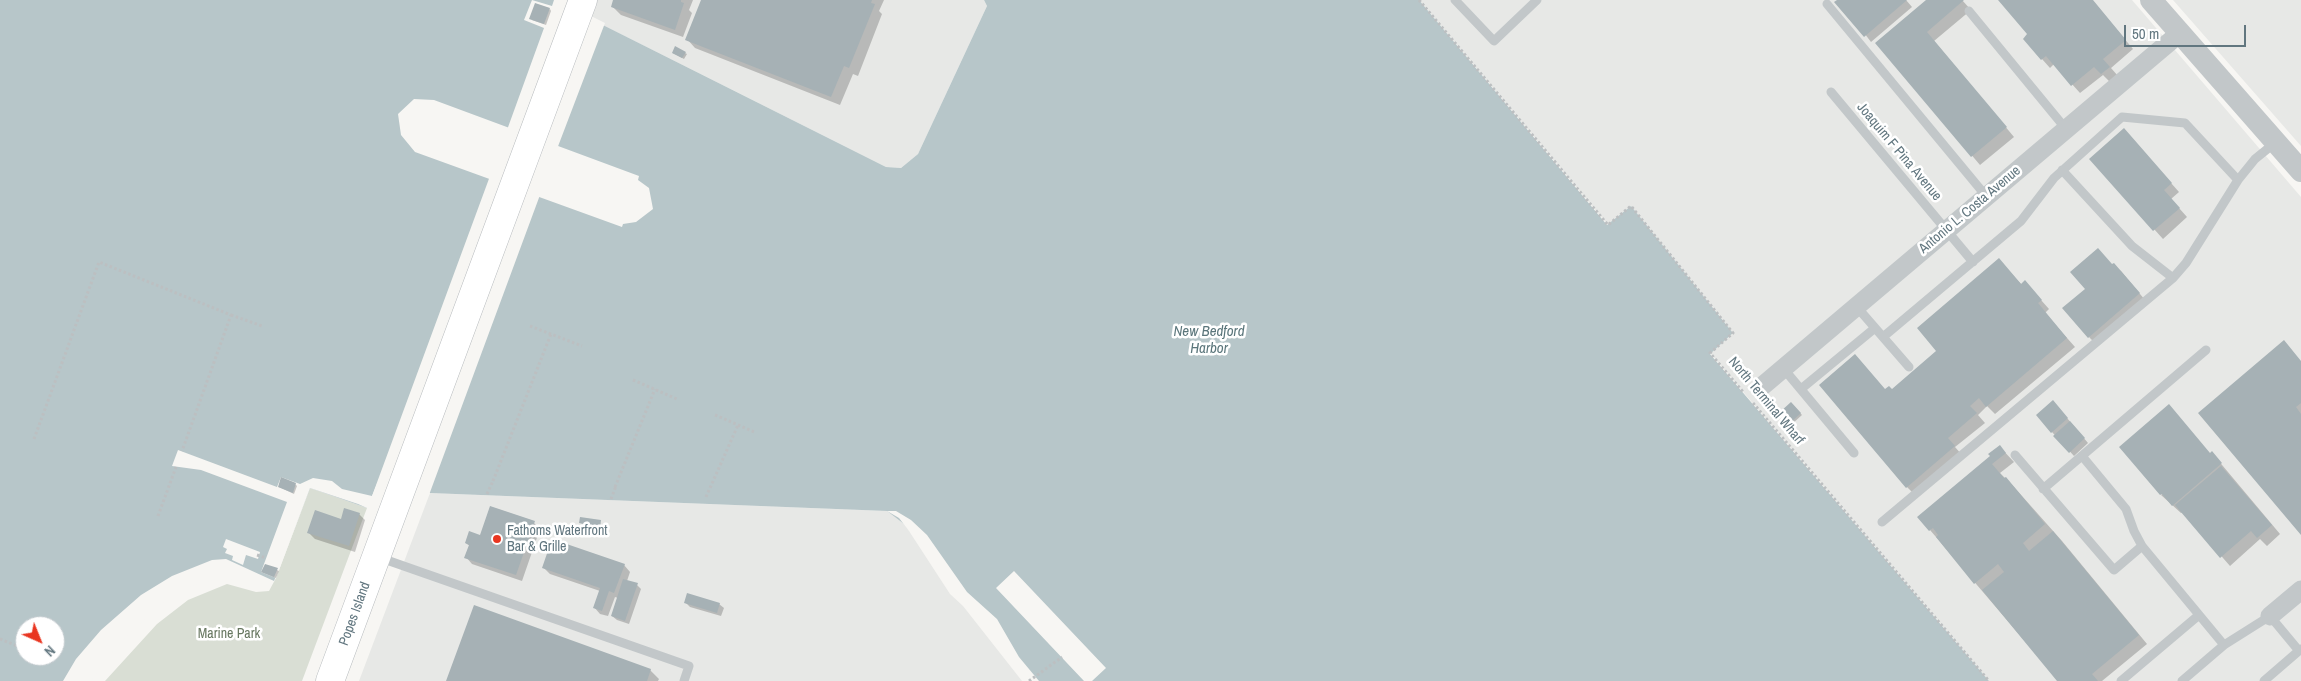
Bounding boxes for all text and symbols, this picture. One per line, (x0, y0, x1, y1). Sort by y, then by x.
scale bar (2126, 15, 2248, 47)
text: 50 m (2132, 23, 2159, 44)
street label: Joaquim F Pina Avenue (1853, 99, 1945, 205)
street label: Antonio L. Costa Avenue (1916, 163, 2024, 257)
water label: New Bedford Harbor (1173, 323, 1245, 358)
street label: North Terminal Wharf (1725, 354, 1807, 448)
place label: Fathoms Waterfront Bar & Grille (507, 523, 607, 556)
marker: Fathoms Waterfront Bar & Grille (491, 533, 503, 545)
street label: Popes Island (336, 580, 374, 648)
north arrow (15, 616, 65, 666)
park label: Marine Park (198, 626, 260, 642)
text: N (40, 642, 59, 660)

